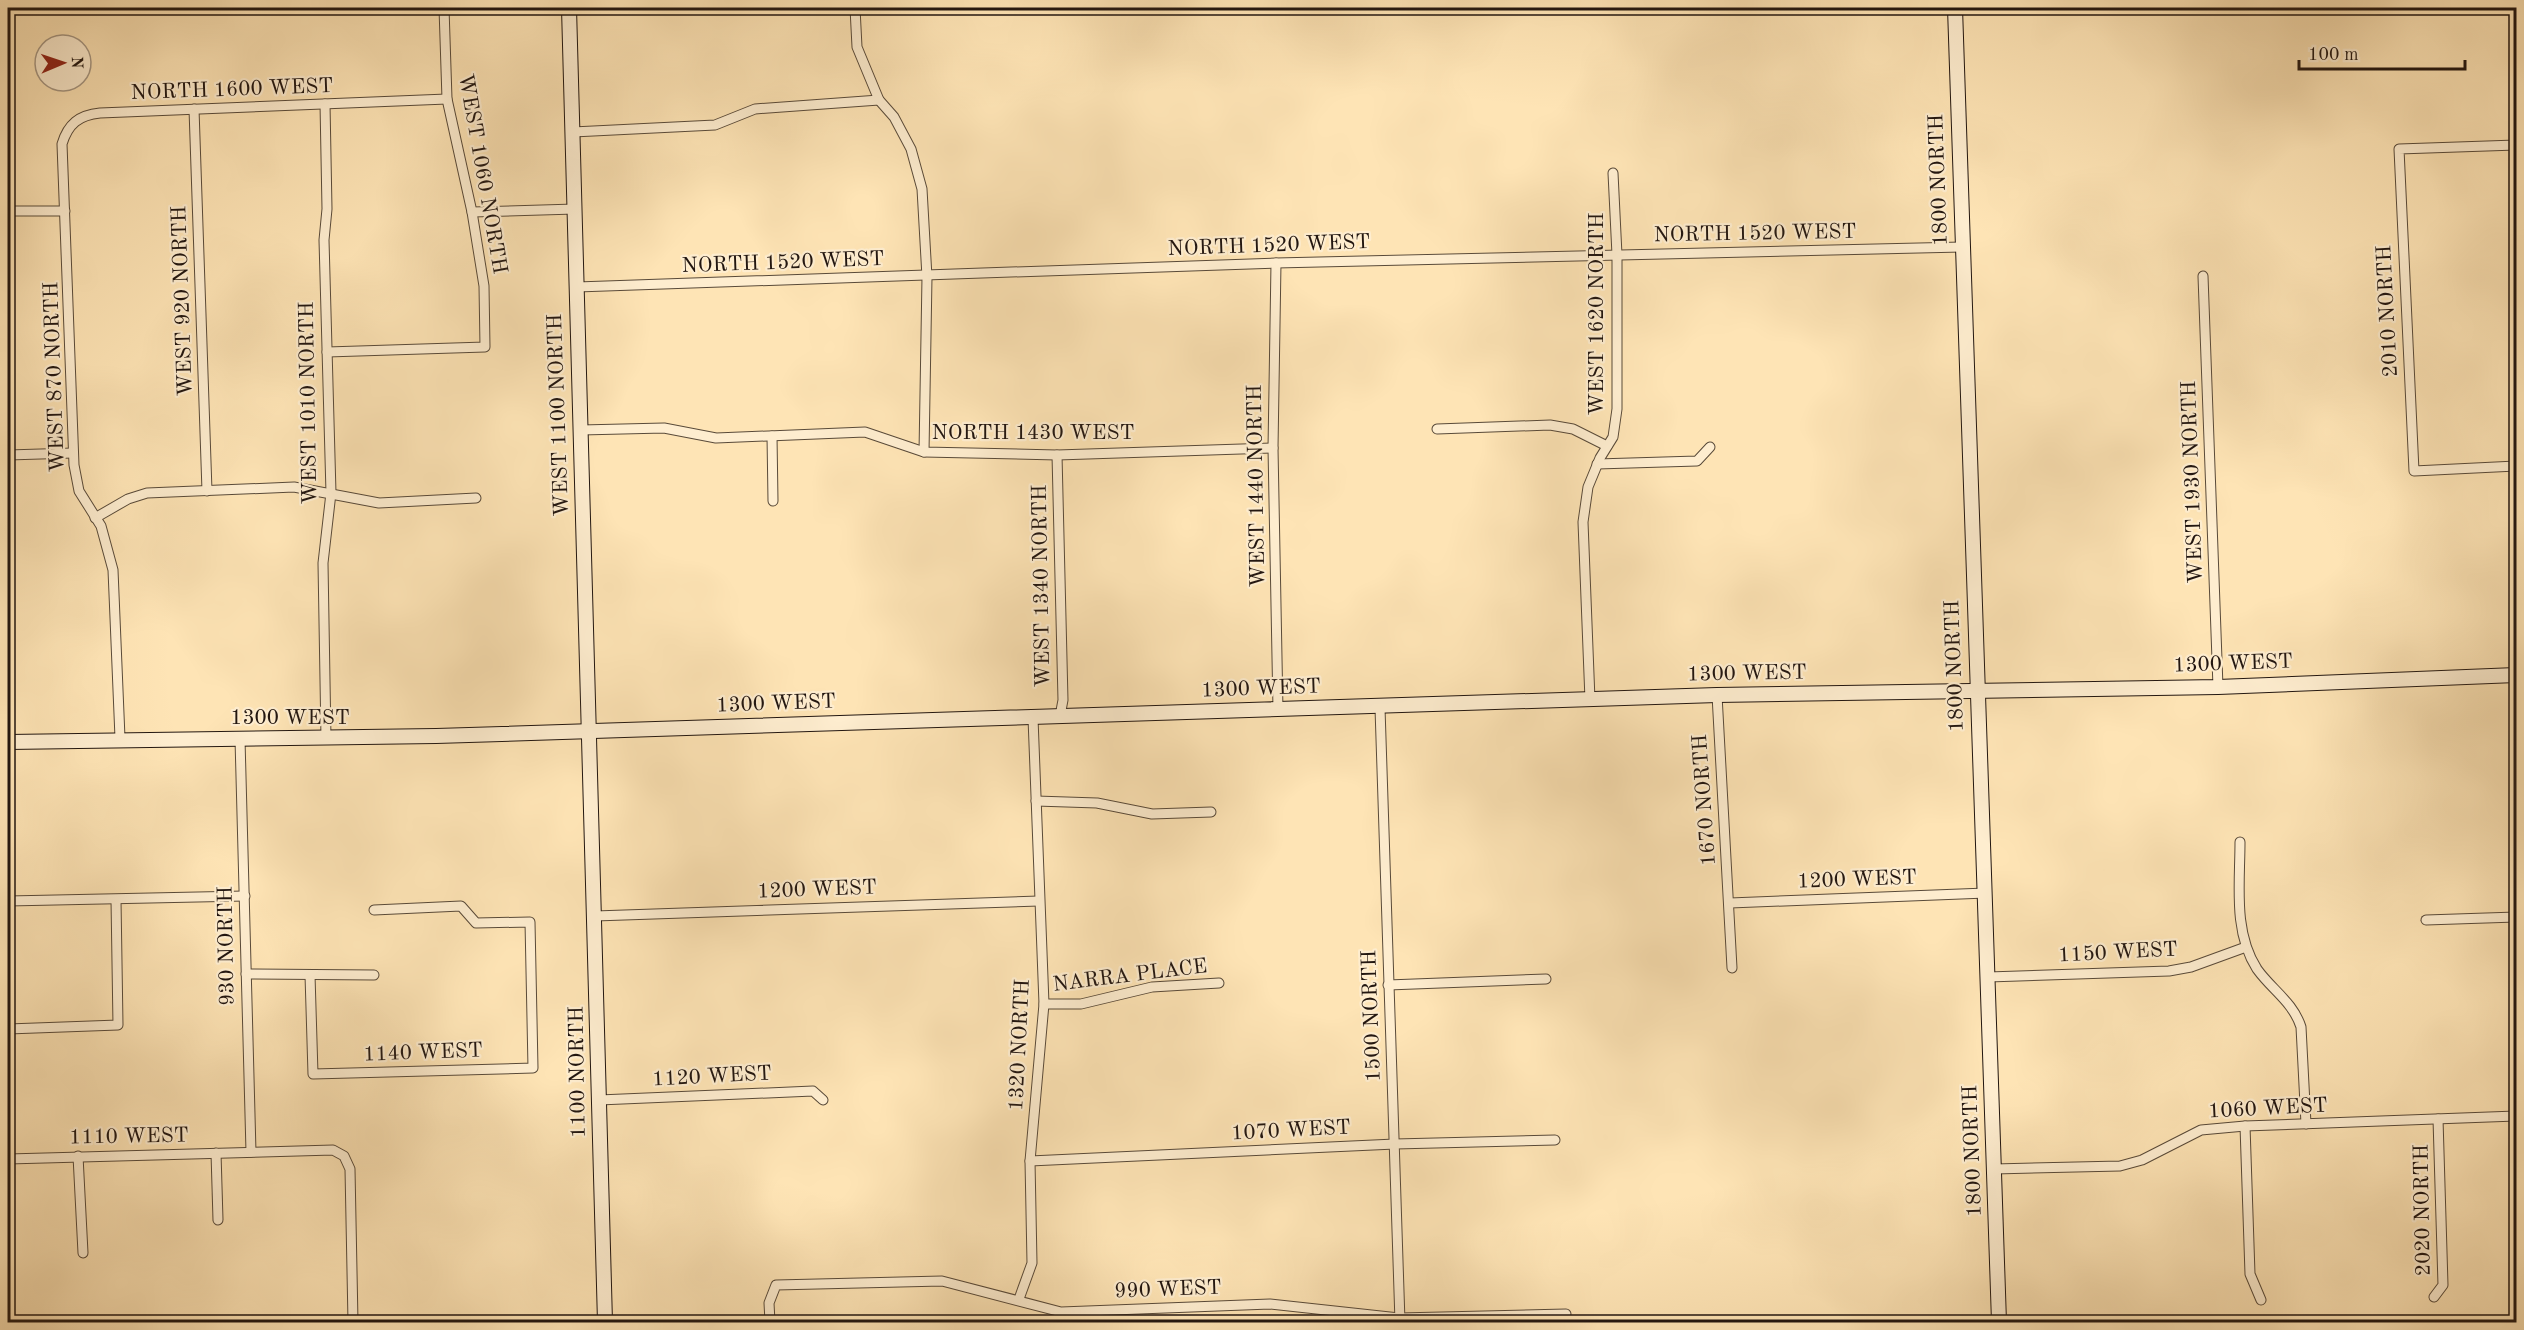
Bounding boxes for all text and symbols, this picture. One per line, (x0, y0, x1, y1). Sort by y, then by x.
north arrow (33, 33, 93, 93)
scale bar (2299, 33, 2466, 71)
text: 100 m (2308, 46, 2359, 64)
text: N (68, 56, 84, 70)
street label: WEST 1060 NORTH (454, 72, 510, 276)
street label: NORTH 1600 WEST (130, 76, 334, 104)
street label: 1800 NORTH (1926, 114, 1952, 246)
street label: WEST 920 NORTH (169, 205, 197, 397)
street label: WEST 1620 NORTH (1587, 213, 1608, 415)
street label: NORTH 1520 WEST (1653, 222, 1857, 246)
street label: NORTH 1520 WEST (1167, 232, 1371, 260)
street label: 2010 NORTH (2374, 245, 2402, 377)
street label: NORTH 1520 WEST (681, 249, 885, 277)
street label: WEST 870 NORTH (41, 281, 69, 473)
street label: WEST 1010 NORTH (297, 301, 321, 505)
street label: WEST 1100 NORTH (545, 313, 573, 517)
street label: WEST 1930 NORTH (2179, 380, 2207, 584)
street label: WEST 1440 NORTH (1245, 384, 1269, 588)
street label: NORTH 1430 WEST (932, 423, 1134, 444)
street label: WEST 1340 NORTH (1030, 484, 1054, 688)
street label: 1800 NORTH (1942, 600, 1968, 732)
street label: 1300 WEST (2173, 651, 2293, 677)
street label: 1300 WEST (1687, 662, 1807, 686)
street label: 1300 WEST (1201, 676, 1321, 702)
street label: 1300 WEST (716, 691, 836, 717)
street label: 1300 WEST (230, 708, 350, 729)
street label: 1670 NORTH (1690, 733, 1720, 867)
street label: 1200 WEST (1797, 867, 1917, 893)
street label: 1200 WEST (757, 877, 877, 903)
street label: 930 NORTH (215, 886, 239, 1006)
street label: 1150 WEST (2058, 939, 2178, 967)
street label: 1500 NORTH (1359, 950, 1385, 1082)
street label: NARRA PLACE (1052, 956, 1208, 996)
street label: 1320 NORTH (1006, 979, 1034, 1111)
street label: 1100 NORTH (566, 1006, 590, 1138)
street label: 1140 WEST (363, 1040, 483, 1066)
street label: 1120 WEST (652, 1063, 772, 1091)
street label: 1800 NORTH (1960, 1085, 1986, 1217)
street label: 1060 WEST (2208, 1095, 2328, 1123)
street label: 1070 WEST (1231, 1117, 1351, 1145)
street label: 1110 WEST (69, 1125, 189, 1149)
street label: 2020 NORTH (2411, 1144, 2435, 1276)
street label: 990 WEST (1114, 1278, 1222, 1302)

